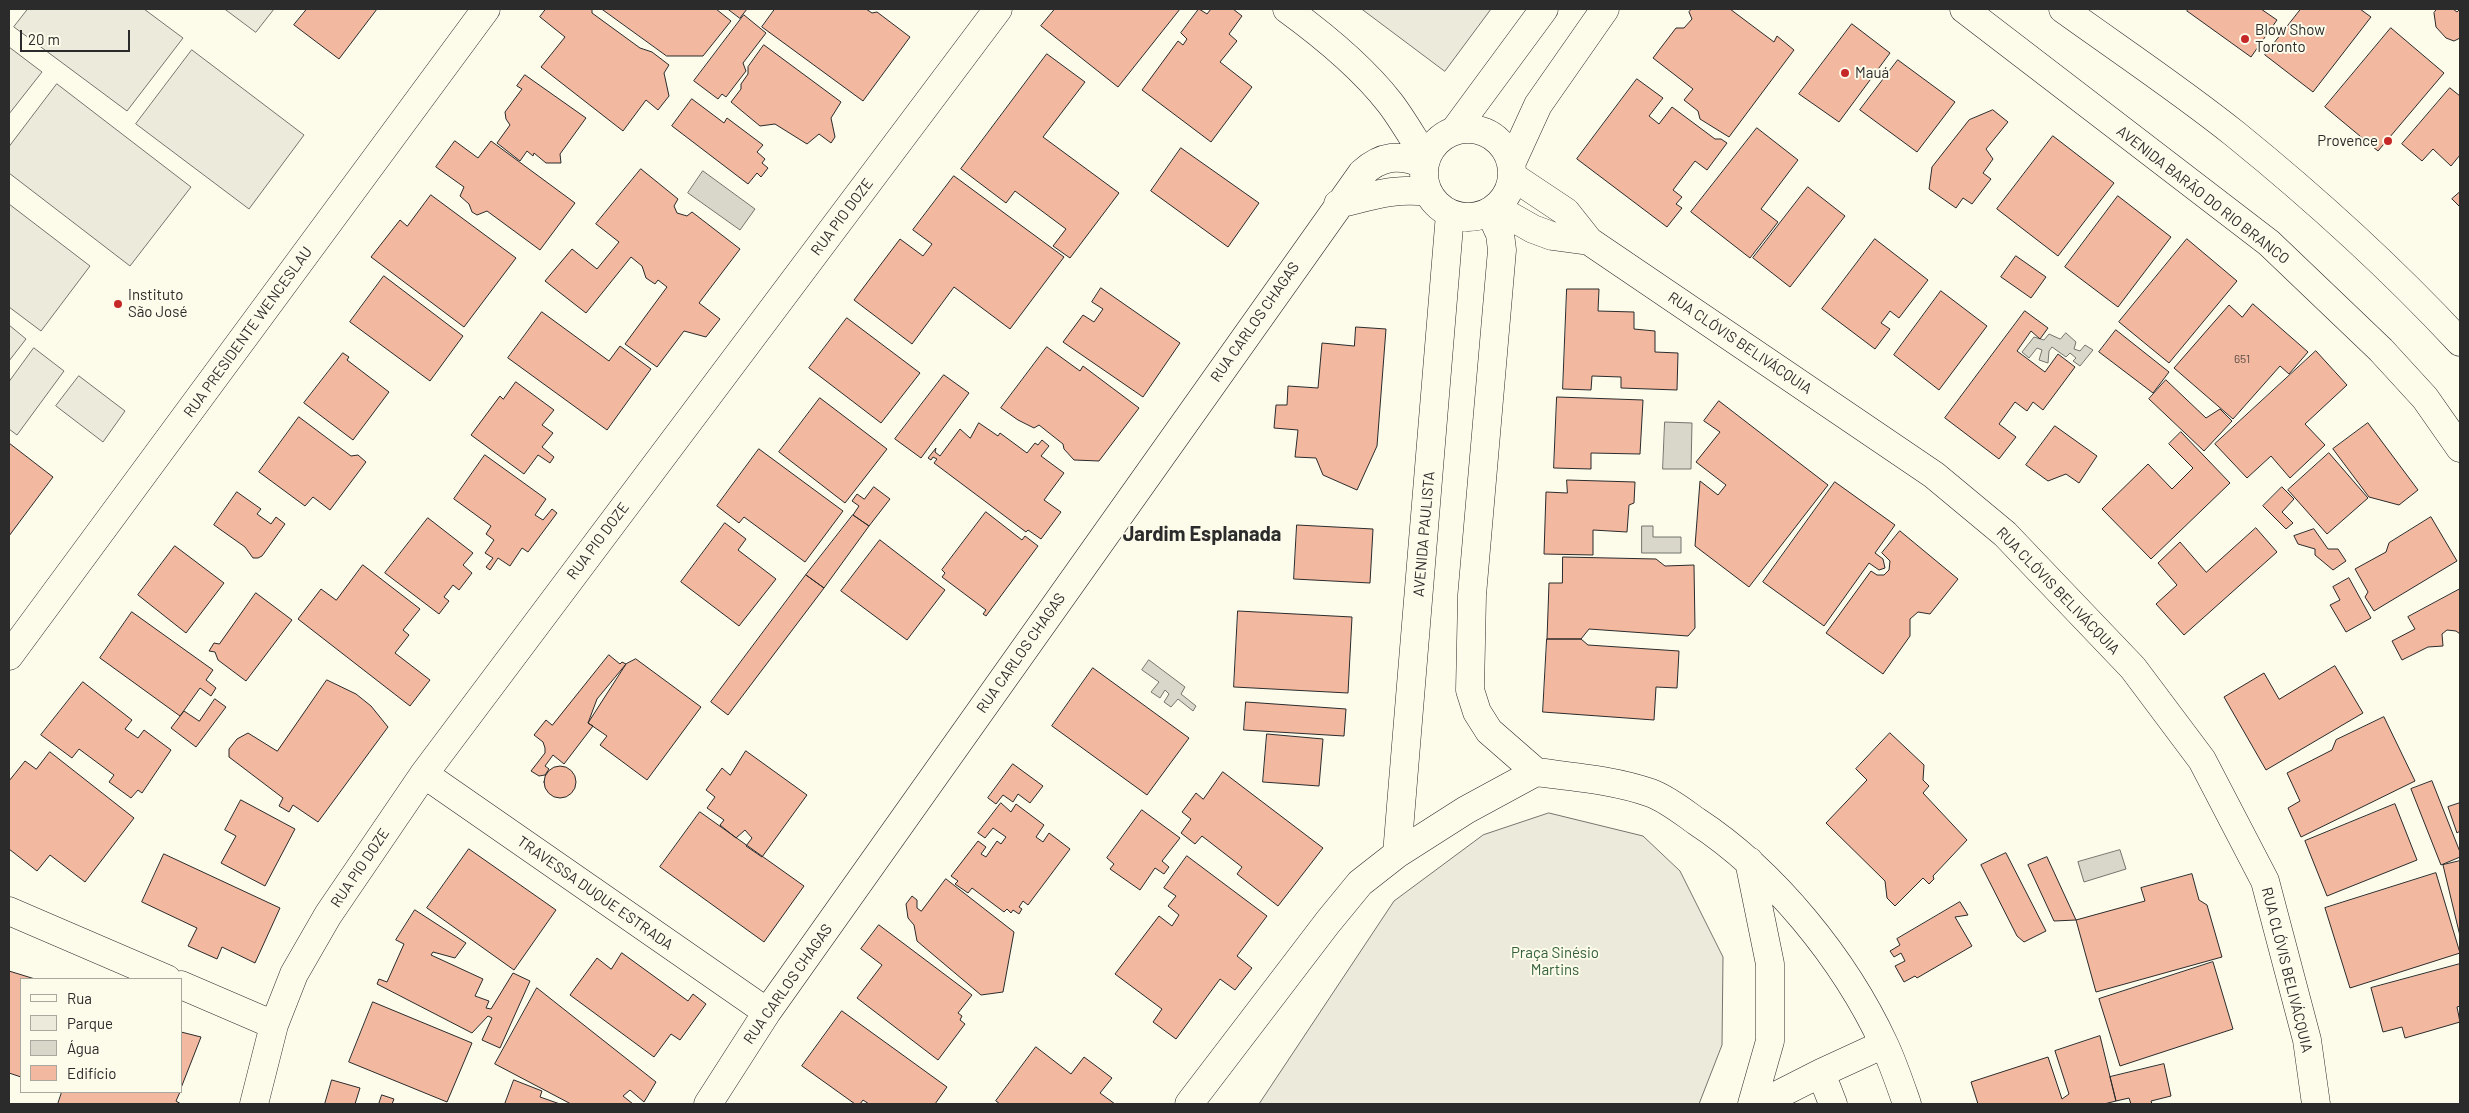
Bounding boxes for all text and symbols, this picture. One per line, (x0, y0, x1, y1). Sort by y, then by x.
scale bar (22, 20, 132, 52)
place label: Blow Show Toronto (2255, 21, 2325, 56)
text: 20 m (28, 30, 60, 48)
marker: Blow Show Toronto (2239, 33, 2251, 45)
place label: Mauá (1855, 64, 1889, 82)
marker: Mauá (1839, 67, 1851, 79)
street label: AVENIDA BARÃO DO RIO BRANCO (2113, 122, 2293, 268)
place label: Provence (2317, 132, 2378, 150)
marker: Provence (2382, 135, 2394, 147)
street label: RUA PIO DOZE (807, 175, 877, 259)
street label: RUA PRESIDENTE WENCESLAU (180, 243, 316, 421)
street label: RUA CARLOS CHAGAS (1207, 259, 1303, 385)
place label: Instituto São José (128, 286, 187, 321)
street label: RUA CLÓVIS BELIVÁCQUIA (1665, 288, 1815, 398)
marker: Instituto São José (112, 298, 124, 310)
house number: 651 (2234, 352, 2250, 366)
street label: AVENIDA PAULISTA (1410, 470, 1438, 598)
street label: RUA PIO DOZE (563, 499, 633, 583)
district label: Jardim Esplanada (1123, 522, 1281, 546)
street label: RUA CLÓVIS BELIVÁCQUIA (1993, 524, 2123, 658)
street label: RUA CARLOS CHAGAS (973, 590, 1069, 716)
street label: RUA PIO DOZE (327, 825, 393, 911)
street label: TRAVESSA DUQUE ESTRADA (514, 832, 676, 954)
street label: RUA CLÓVIS BELIVÁCQUIA (2258, 885, 2316, 1055)
street label: RUA CARLOS CHAGAS (740, 921, 836, 1047)
park label: Praça Sinésio Martins (1511, 944, 1599, 979)
legend (20, 978, 182, 1093)
text: Rua (67, 989, 92, 1007)
text: Parque (67, 1014, 113, 1032)
text: Água (67, 1039, 100, 1057)
text: Edifício (67, 1064, 116, 1082)

